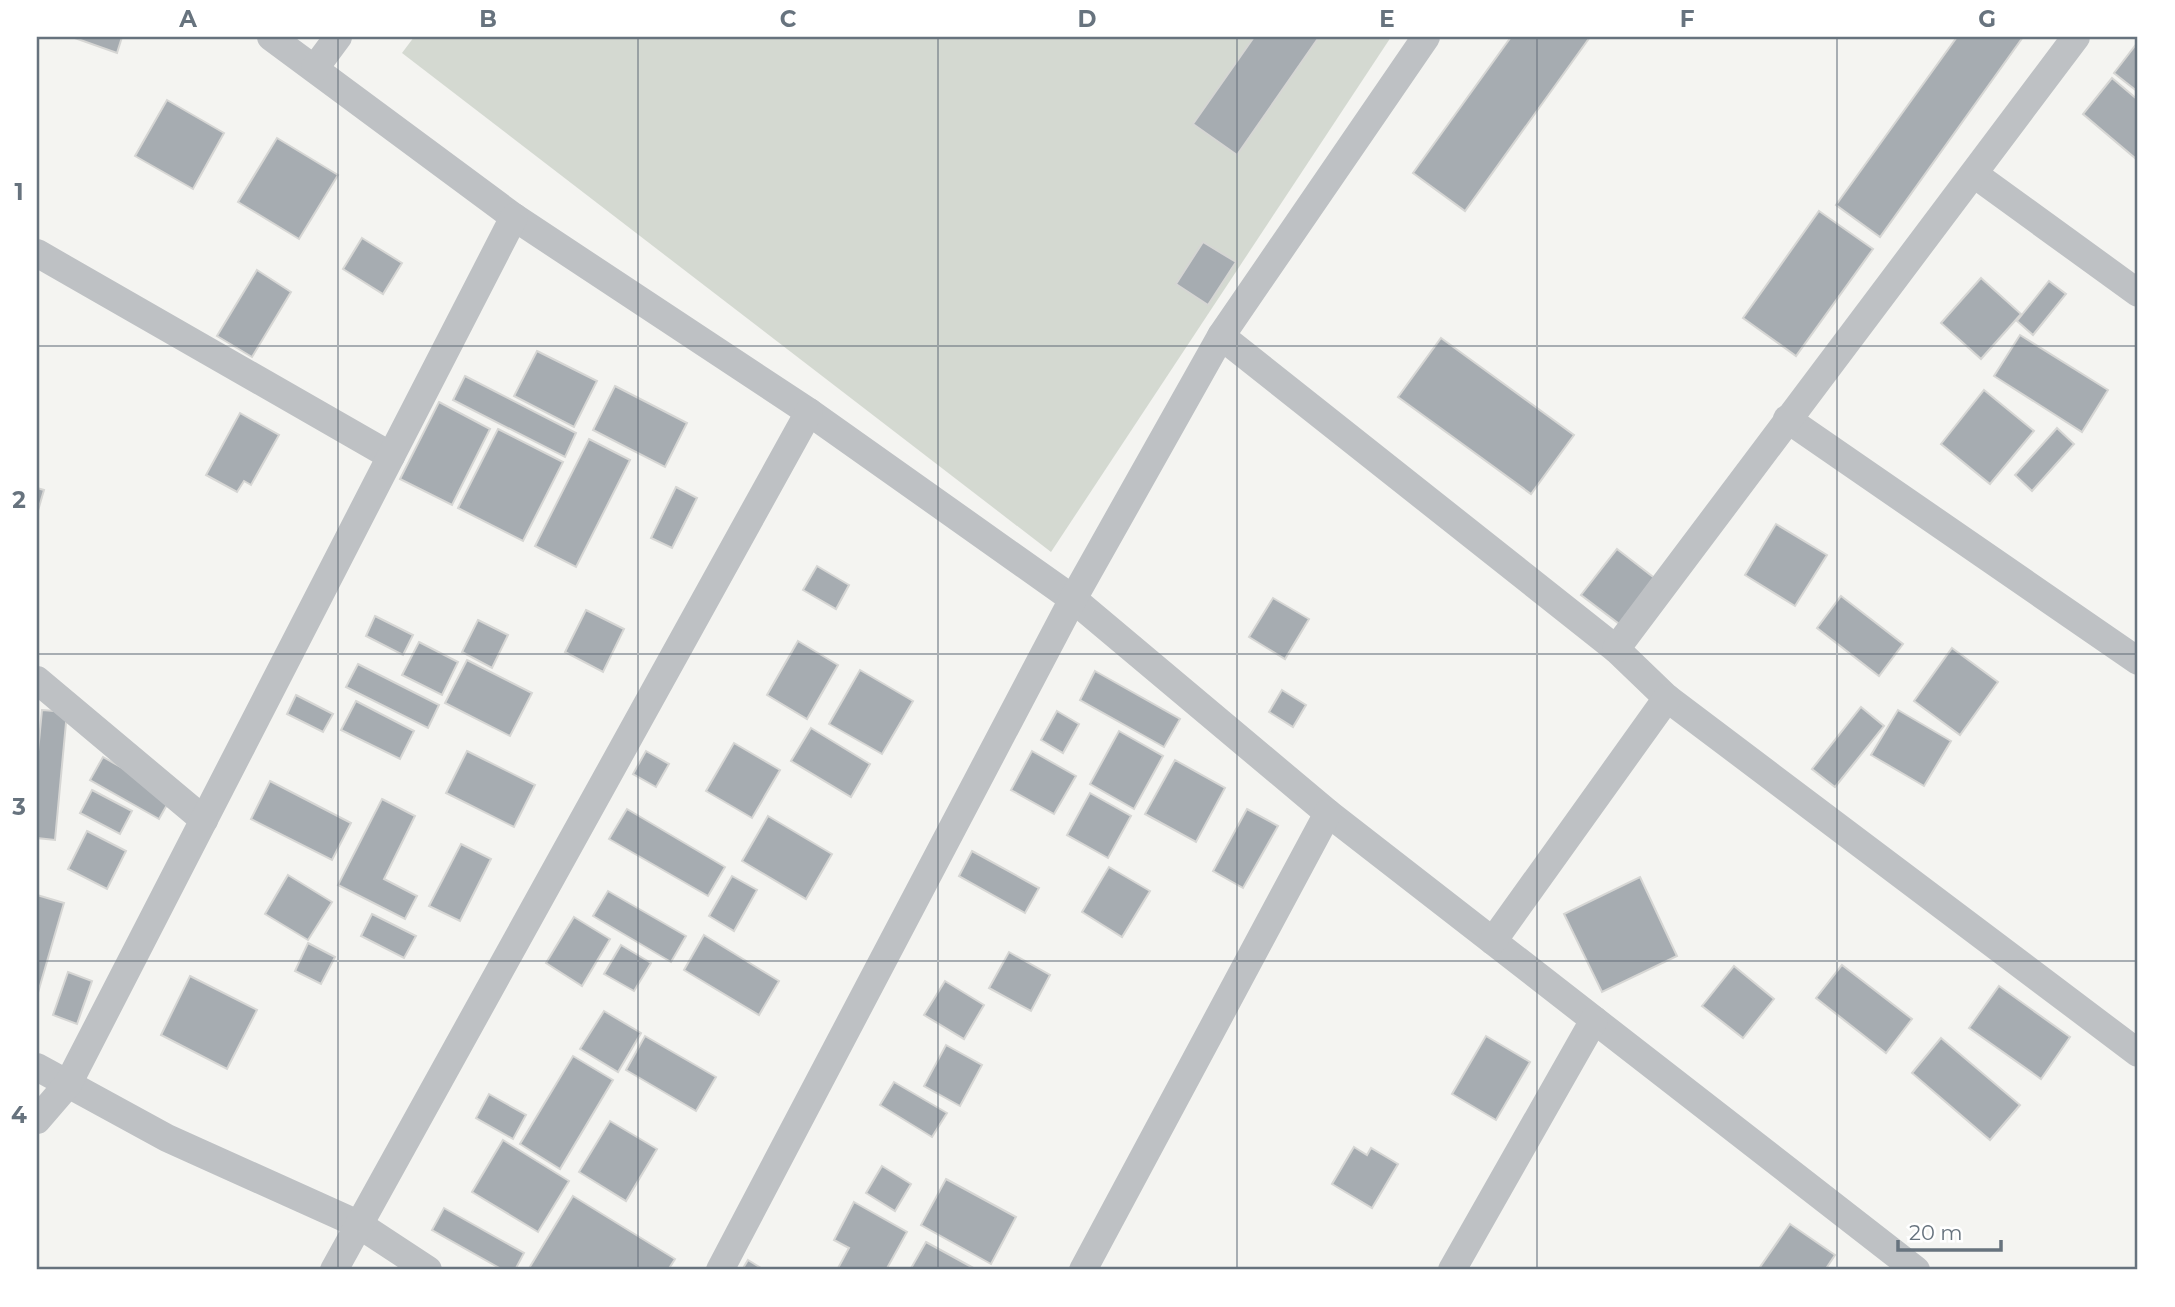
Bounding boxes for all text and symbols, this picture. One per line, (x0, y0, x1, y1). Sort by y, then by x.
text: A (178, 5, 197, 33)
text: B (479, 5, 497, 33)
text: C (780, 5, 797, 33)
text: D (1078, 5, 1097, 33)
text: E (1379, 5, 1395, 33)
text: F (1680, 5, 1695, 33)
text: G (1978, 5, 1996, 33)
text: 1 (14, 178, 24, 206)
text: 2 (12, 486, 26, 514)
text: 3 (11, 793, 26, 821)
text: 4 (11, 1101, 27, 1129)
scale bar (1898, 1209, 2002, 1253)
text: 20 m (1909, 1220, 1963, 1245)

